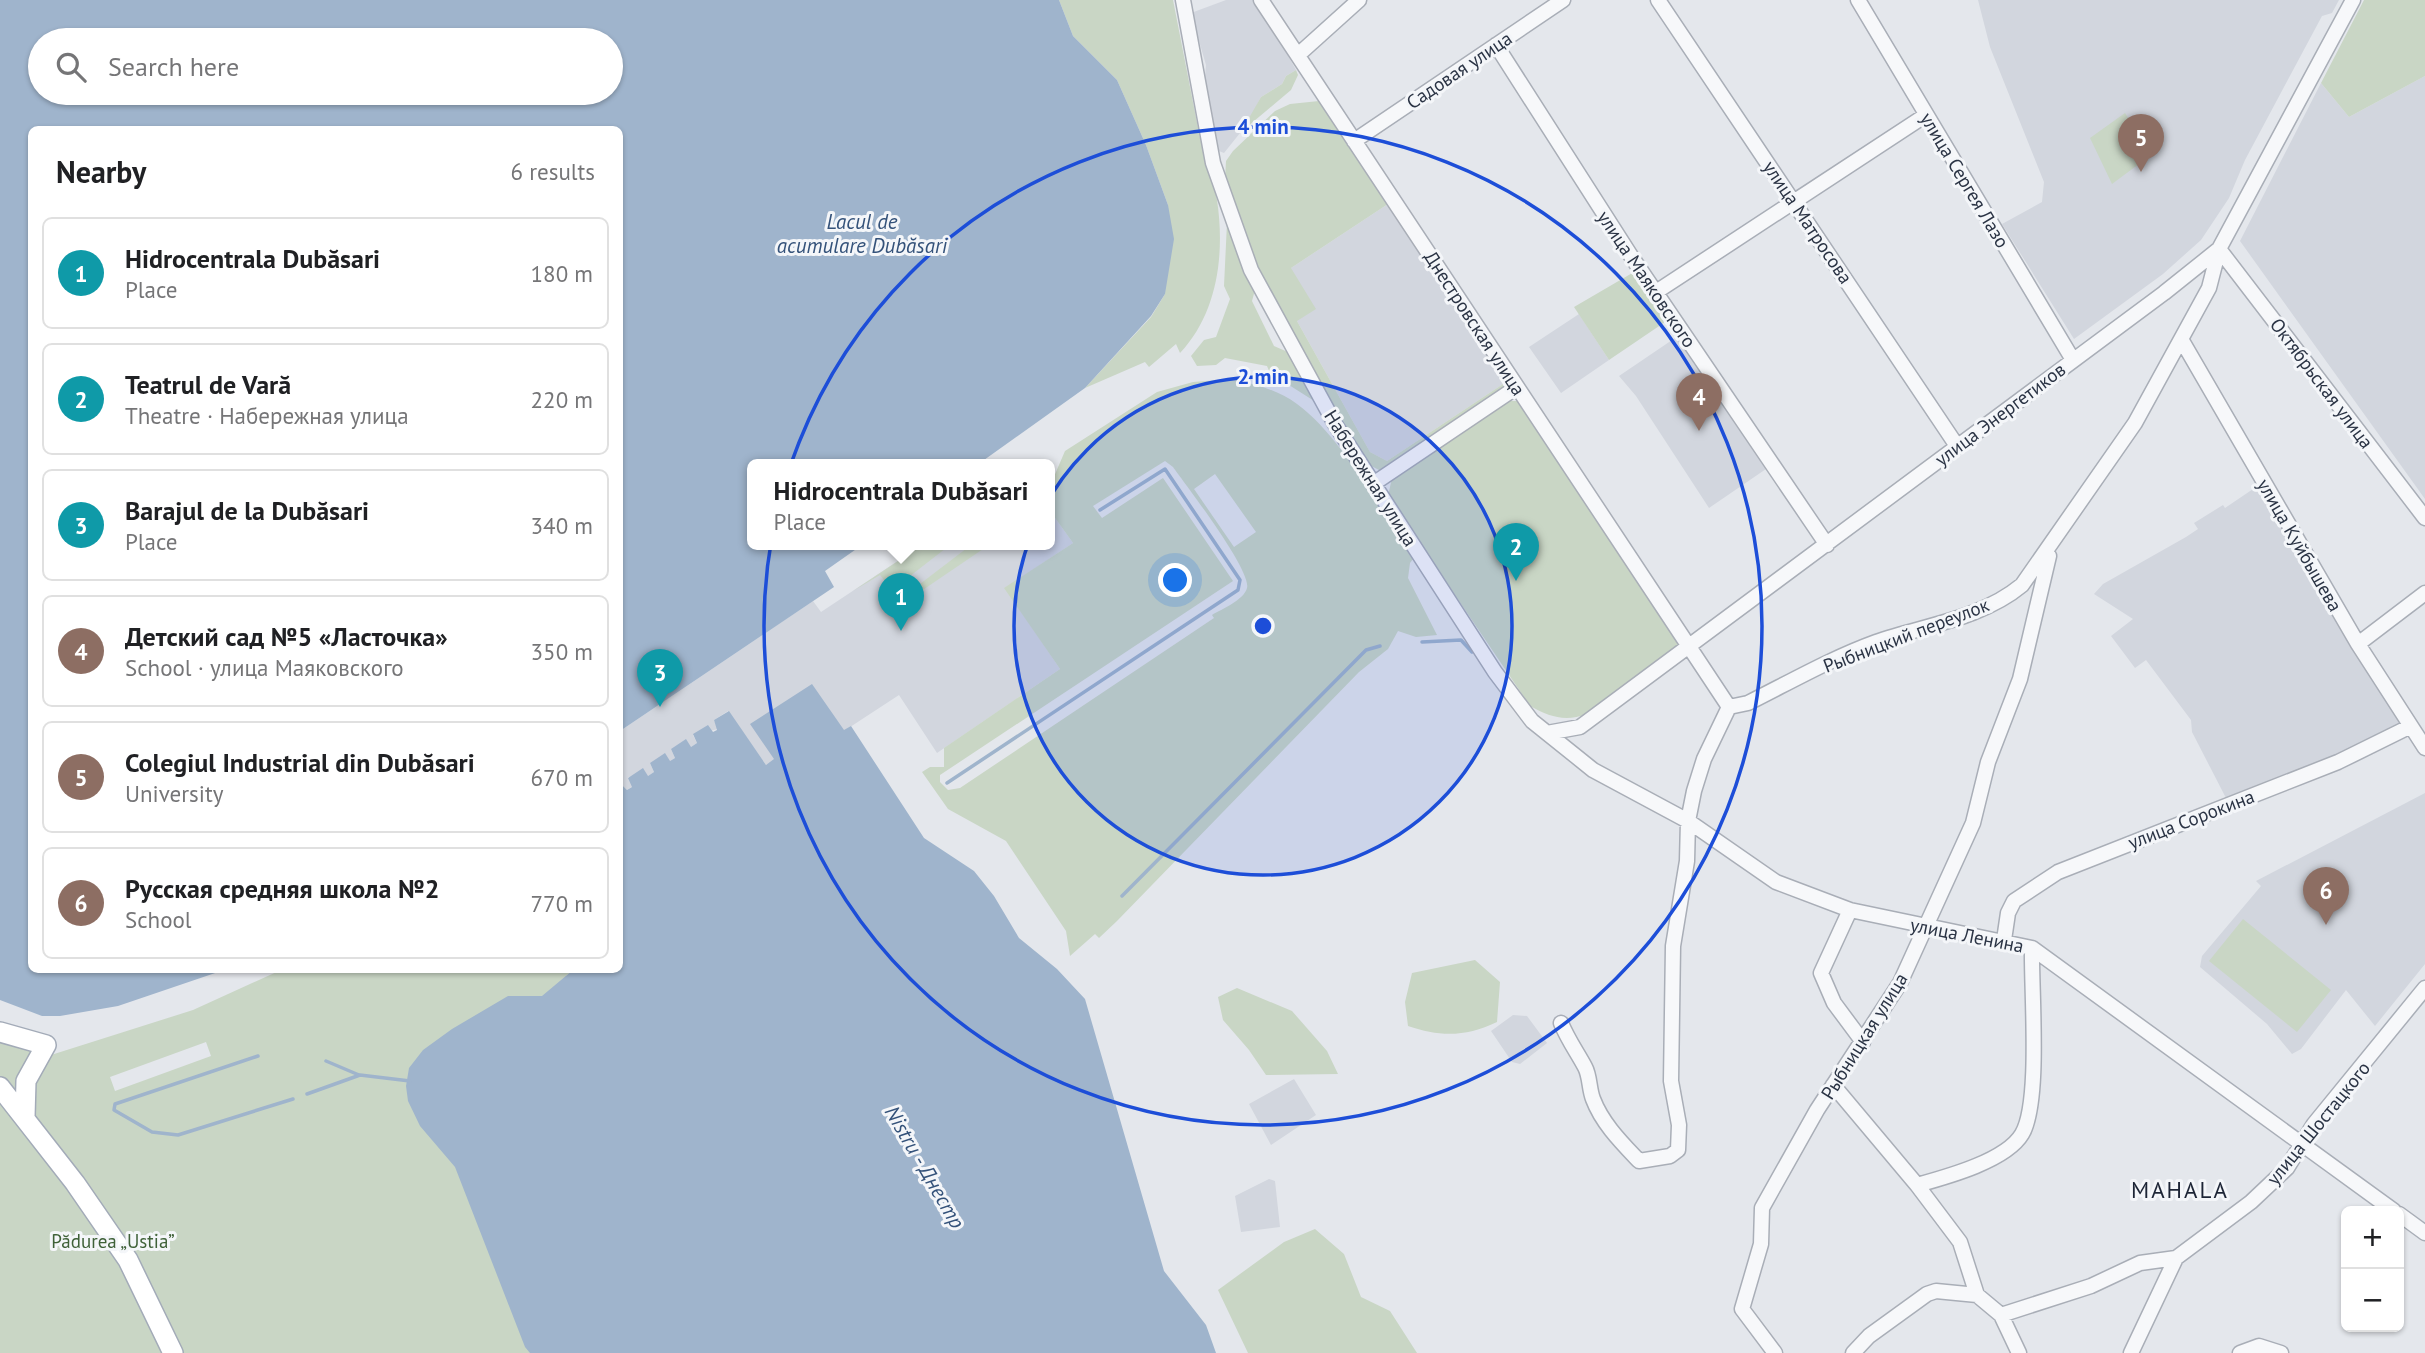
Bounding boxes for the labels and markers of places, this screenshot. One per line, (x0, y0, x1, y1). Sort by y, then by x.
pin: 5 (2118, 114, 2164, 172)
pin: 4 (1676, 373, 1722, 431)
pin: 2 (1493, 523, 1539, 581)
pin: 1 (878, 573, 924, 631)
centre of rings (1251, 614, 1275, 638)
pin: 3 (637, 649, 683, 707)
pin: 6 (2303, 867, 2349, 925)

